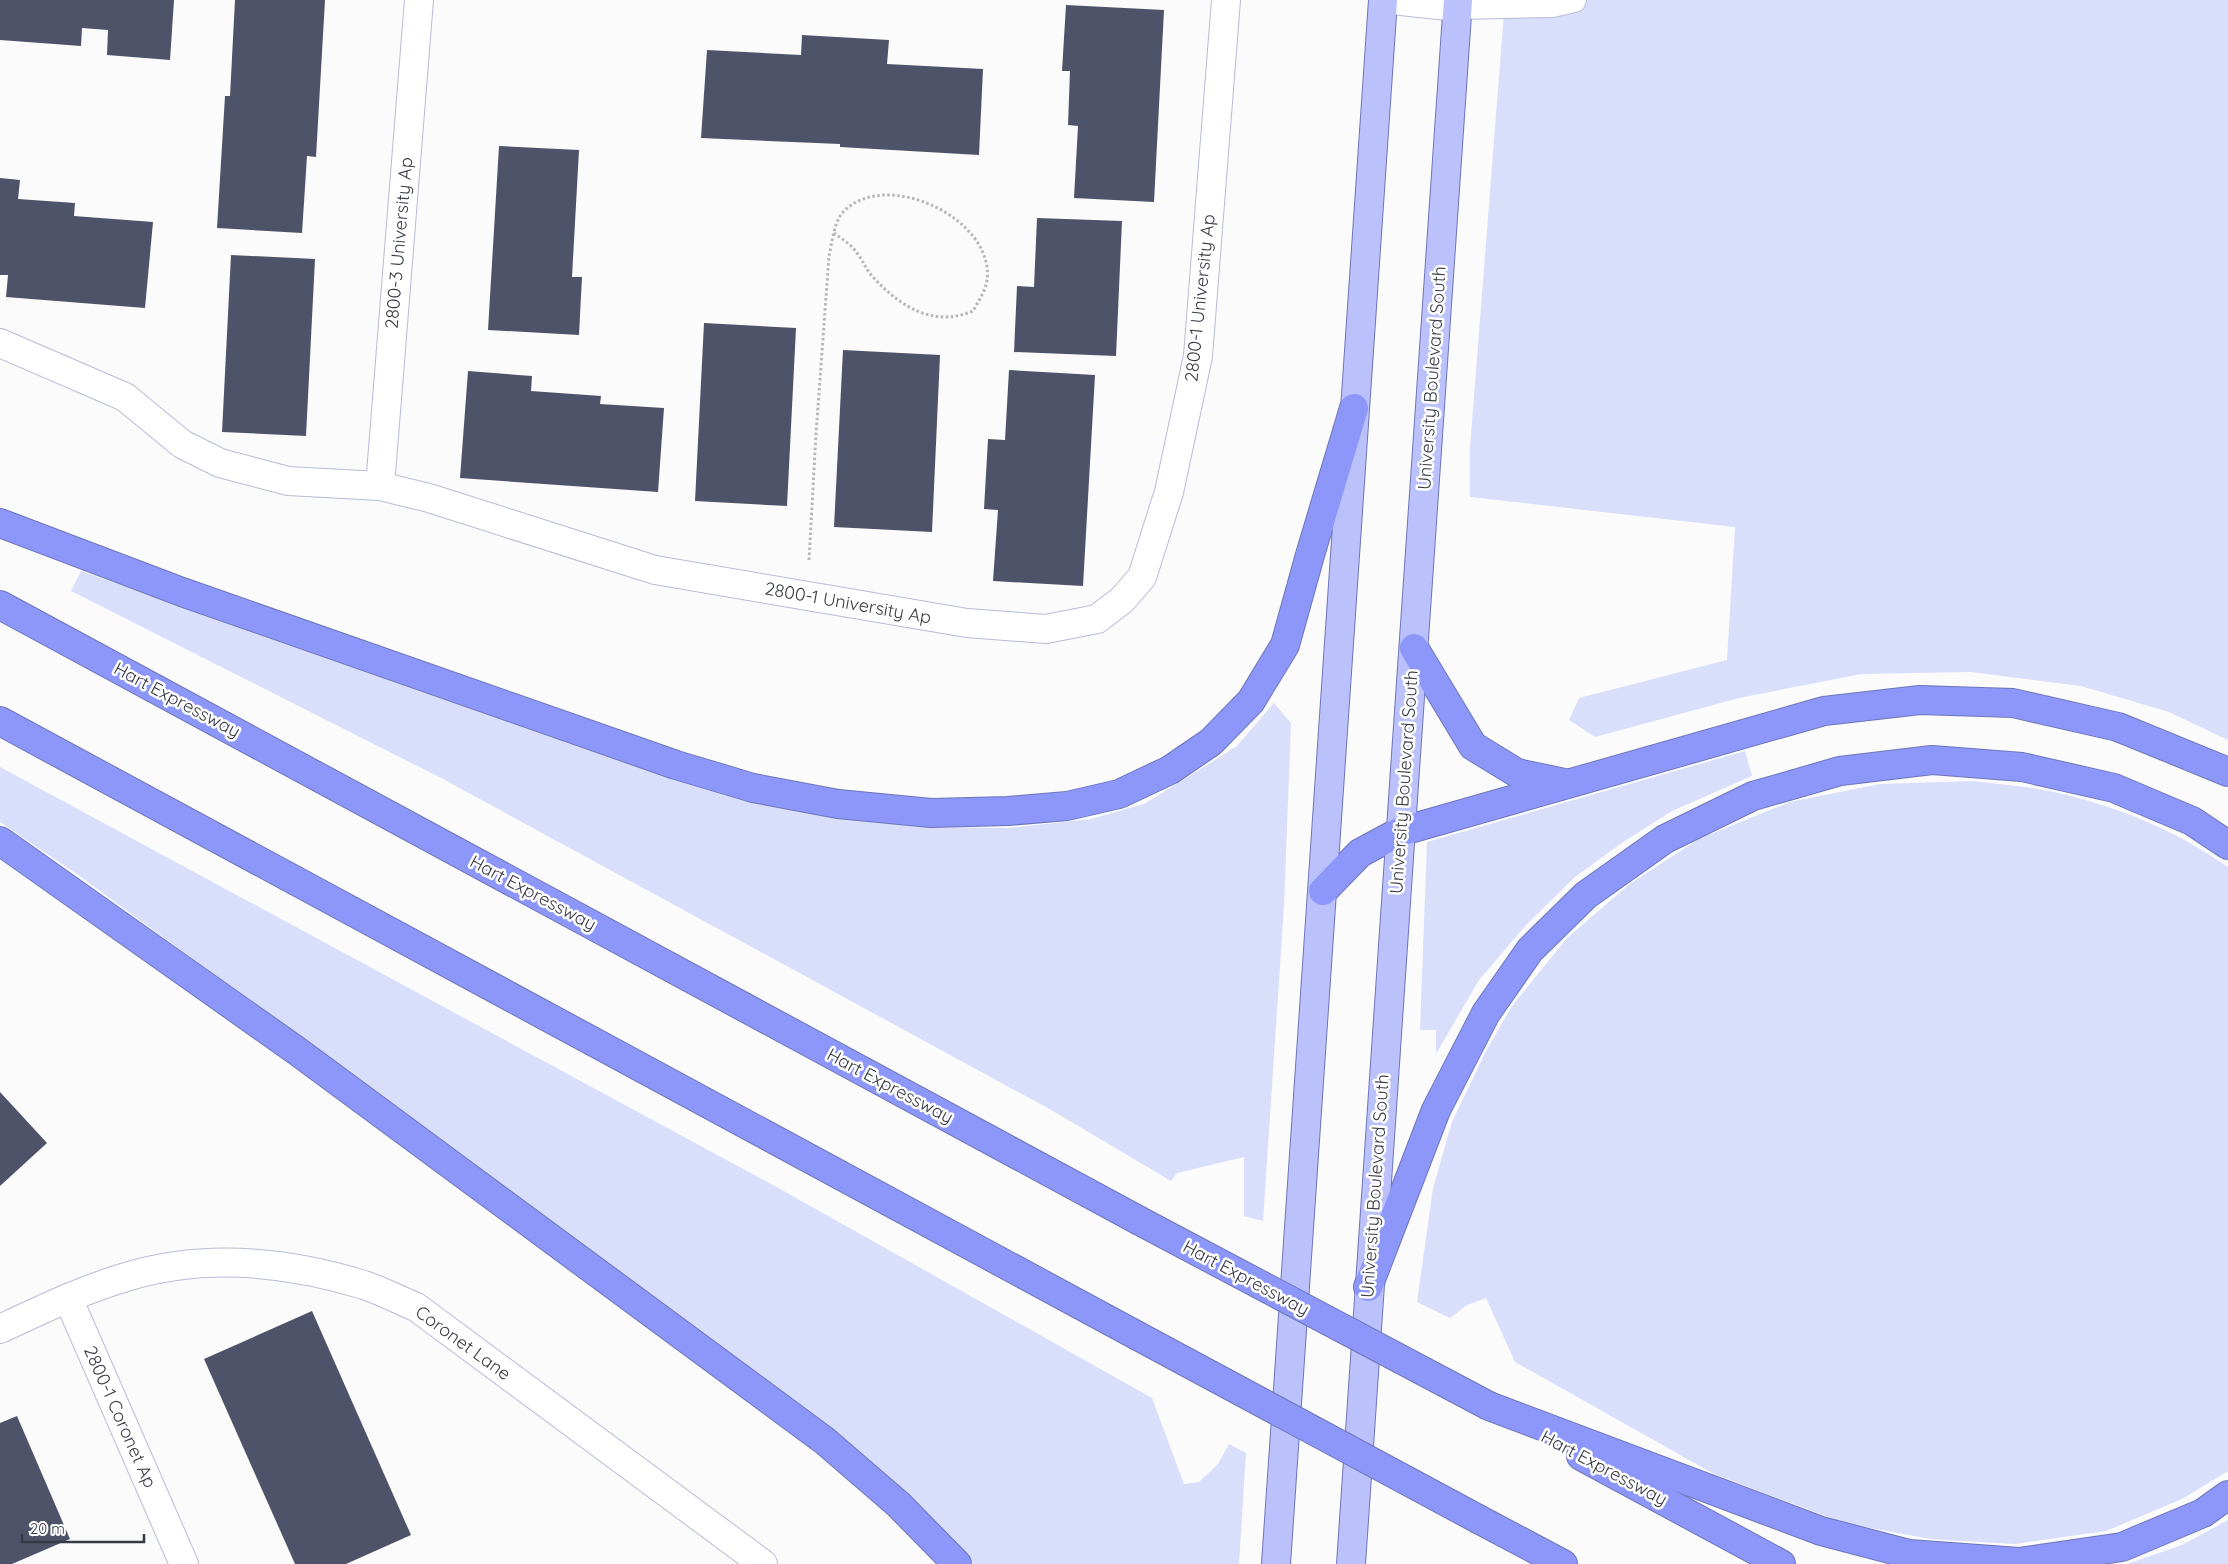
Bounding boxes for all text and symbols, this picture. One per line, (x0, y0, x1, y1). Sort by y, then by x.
street label: 2800-3 University Ap (380, 156, 417, 330)
street label: 2800-1 University Ap (1179, 213, 1220, 383)
street label: University Boulevard South (1412, 265, 1451, 491)
street label: 2800-1 University Ap (763, 577, 933, 628)
street label: Hart Expressway (110, 657, 244, 743)
street label: University Boulevard South (1384, 669, 1423, 895)
street label: Hart Expressway (466, 850, 600, 936)
street label: Hart Expressway (823, 1043, 957, 1129)
street label: University Boulevard South (1355, 1073, 1394, 1299)
street label: Hart Expressway (1179, 1235, 1313, 1321)
street label: Coronet Lane (411, 1300, 516, 1385)
street label: 2800-1 Coronet Ap (79, 1342, 162, 1491)
street label: Hart Expressway (1537, 1425, 1671, 1511)
scale bar (22, 1512, 145, 1544)
text: 20 m (30, 1519, 65, 1538)

